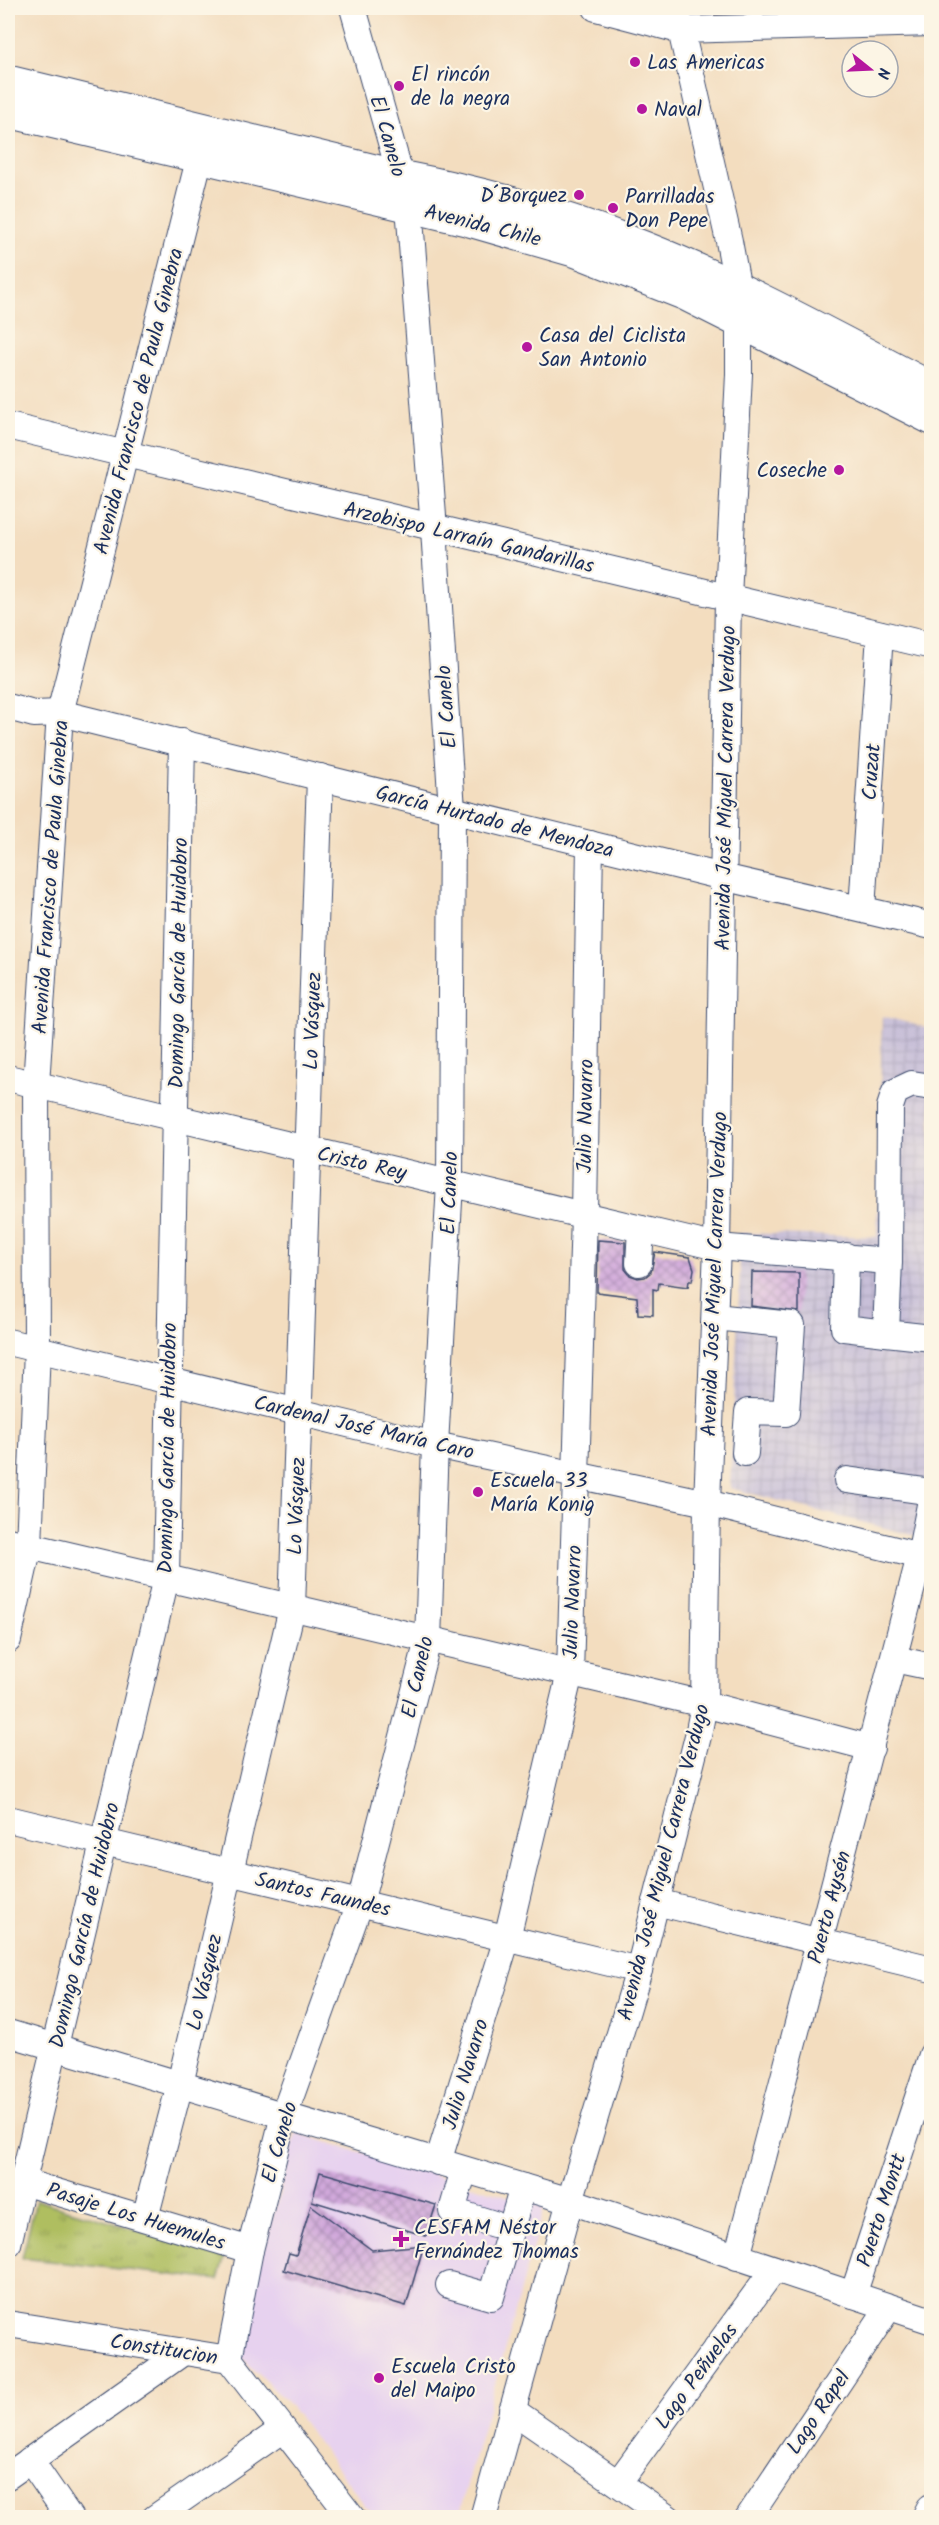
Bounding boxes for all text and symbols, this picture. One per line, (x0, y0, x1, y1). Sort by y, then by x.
north arrow (840, 39, 900, 99)
place label: Las Americas (647, 47, 765, 80)
marker: Las Americas (628, 55, 642, 69)
place label: El rincón de la negra (411, 59, 510, 116)
text: N (869, 65, 896, 82)
marker: El rincón de la negra (392, 79, 406, 93)
street label: El Canelo (359, 92, 414, 181)
place label: Naval (654, 94, 702, 127)
marker: Naval (635, 102, 649, 116)
place label: D´Borquez (480, 180, 567, 213)
place label: Parrilladas Don Pepe (625, 181, 715, 238)
marker: D´Borquez (572, 188, 586, 202)
street label: Avenida Chile (421, 196, 545, 257)
marker: Parrilladas Don Pepe (606, 201, 620, 215)
street label: Avenida Francisco de Paula Ginebra (85, 245, 194, 558)
place label: Casa del Ciclista San Antonio (539, 320, 686, 377)
marker: Casa del Ciclista San Antonio (520, 340, 534, 354)
place label: Coseche (756, 455, 828, 488)
marker: Coseche (832, 463, 846, 477)
street label: Arzobispo Larraín Gandarillas (340, 494, 597, 583)
street label: Avenida José Miguel Carrera Verdugo (707, 625, 746, 951)
street label: El Canelo (428, 664, 467, 750)
street label: Avenida Francisco de Paula Ginebra (24, 719, 79, 1035)
street label: Cruzat (854, 742, 891, 802)
street label: García Hurtado de Mendoza (372, 777, 617, 868)
street label: Domingo García de Huidobro (161, 837, 198, 1089)
street label: Lo Vásquez (295, 971, 332, 1071)
street label: Julio Navarro (569, 1059, 604, 1173)
street label: Avenida José Miguel Carrera Verdugo (693, 1111, 738, 1437)
street label: Cristo Rey (314, 1138, 410, 1191)
street label: El Canelo (433, 1151, 468, 1235)
street label: Domingo García de Huidobro (150, 1322, 187, 1574)
street label: Cardenal José María Caro (250, 1387, 477, 1470)
street label: Lo Vásquez (279, 1456, 316, 1556)
place label: Escuela 33 María Konig (490, 1465, 595, 1522)
marker: Escuela 33 María Konig (471, 1485, 485, 1499)
street label: Julio Navarro (555, 1544, 592, 1660)
street label: El Canelo (393, 1633, 444, 1722)
street label: Avenida José Miguel Carrera Verdugo (609, 1701, 720, 2024)
street label: Domingo García de Huidobro (41, 1799, 130, 2051)
street label: Puerto Aysén (800, 1847, 861, 1968)
street label: Santos Faundes (252, 1864, 394, 1927)
street label: Lo Vásquez (178, 1931, 233, 2034)
street label: Julio Navarro (434, 2015, 499, 2134)
street label: El Canelo (253, 2098, 308, 2187)
street label: Puerto Montt (849, 2149, 917, 2271)
street label: Pasaje Los Huemules (42, 2175, 229, 2260)
place label: CESFAM Néstor Fernández Thomas (414, 2212, 579, 2269)
marker: CESFAM Néstor Fernández Thomas (392, 2230, 410, 2248)
street label: Lago Peñuelas (647, 2317, 747, 2437)
street label: Constitucion (108, 2326, 220, 2375)
place label: Escuela Cristo del Maipo (391, 2351, 516, 2408)
street label: Lago Rapel (779, 2364, 860, 2462)
marker: Escuela Cristo del Maipo (372, 2371, 386, 2385)

